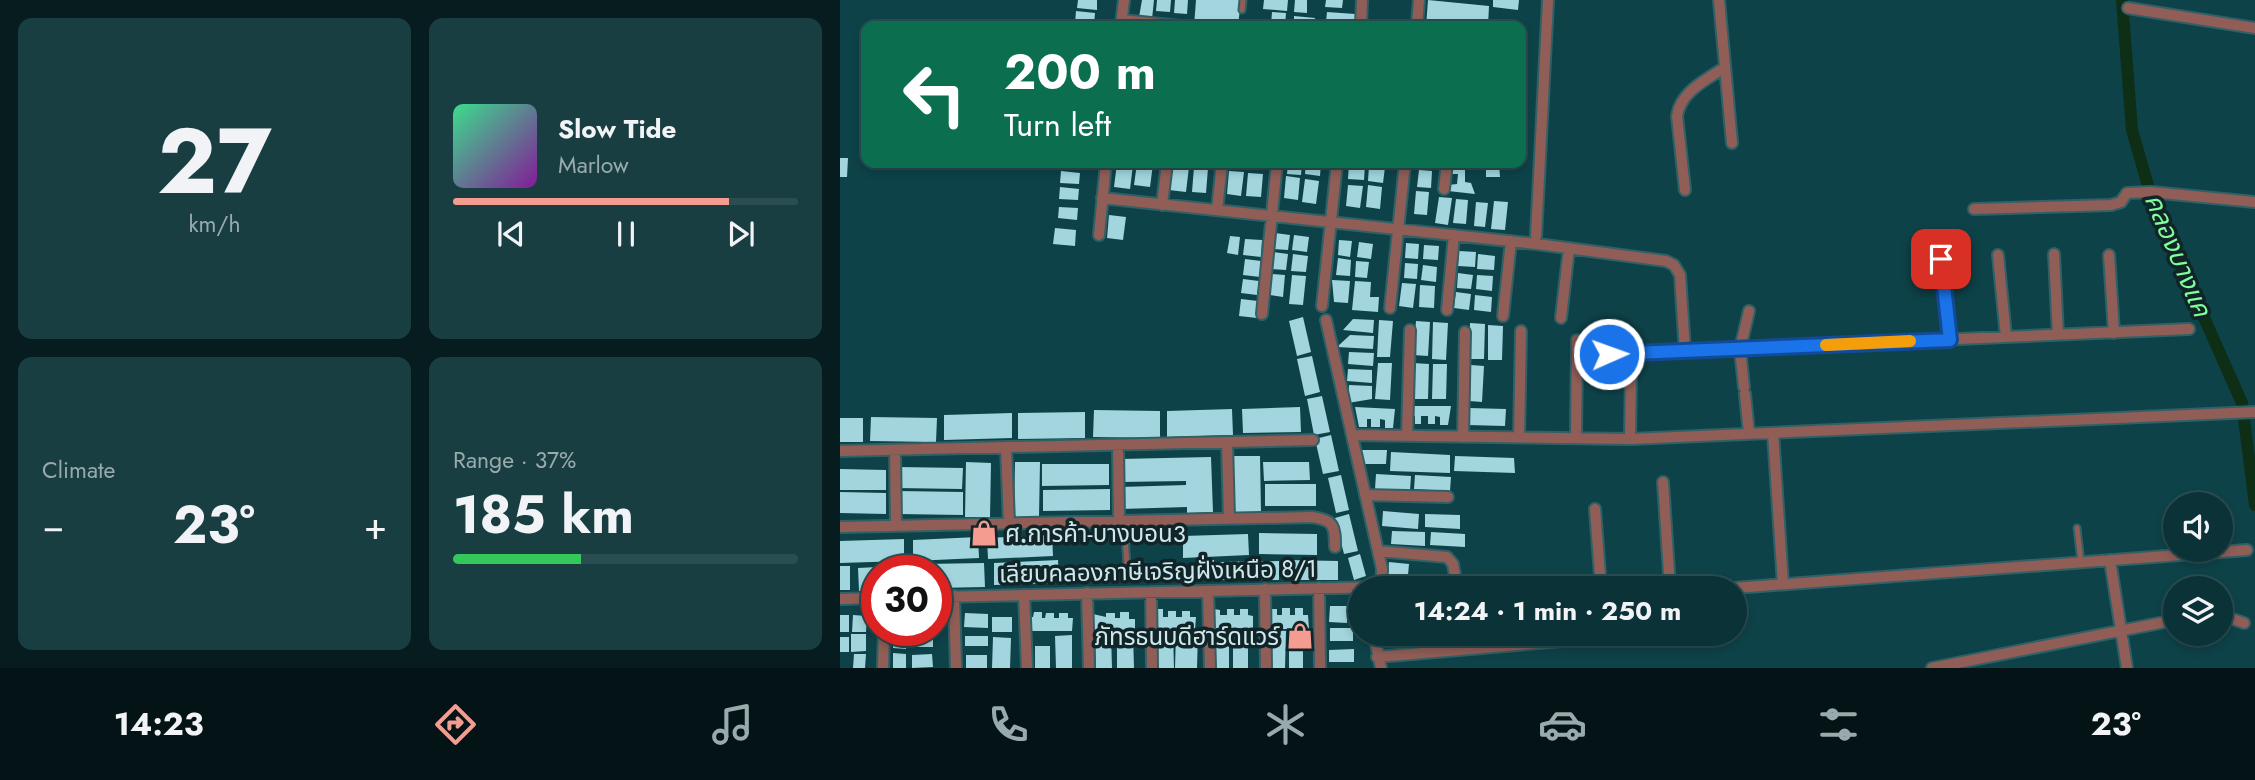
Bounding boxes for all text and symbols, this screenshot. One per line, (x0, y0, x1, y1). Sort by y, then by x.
text: 200 m (1004, 37, 1156, 107)
icon: left (889, 49, 980, 140)
text: 27 (157, 96, 272, 227)
text: Turn left (1004, 102, 1111, 148)
text: Slow Tide (558, 110, 677, 148)
text: Marlow (558, 148, 629, 182)
water label: คลองบางแค (2135, 188, 2221, 323)
text: km/h (189, 207, 240, 241)
icon: previous (492, 215, 530, 253)
icon: pause (607, 215, 645, 253)
icon: next (722, 215, 760, 253)
pin (1911, 229, 1971, 289)
icon: arrive (1922, 240, 1960, 278)
position arrow (1572, 317, 1646, 391)
text: Range · 37% (453, 443, 576, 477)
text: Climate (42, 453, 115, 487)
text: 185 km (453, 477, 634, 553)
text: 23° (173, 487, 255, 563)
map controls (2163, 492, 2233, 646)
button: sound (2163, 492, 2233, 562)
text: − (42, 498, 64, 553)
text: + (364, 498, 387, 553)
place label: ศ.การค้า-บางบอน3 (1005, 516, 1186, 551)
shop icon: ศ.การค้า-บางบอน3 (969, 518, 999, 548)
street label: เลียบคลองภาษีเจริญฝั่งเหนือ 8/1 (999, 551, 1317, 591)
speed limit sign: 30 (861, 555, 952, 646)
button: layers (2163, 576, 2233, 646)
text: 14:24 · 1 min · 250 m (1414, 592, 1681, 630)
place label: ภัทรธนบดีฮาร์ดแวร์ (1095, 619, 1280, 654)
shop icon: ภัทรธนบดีฮาร์ดแวร์ (1285, 621, 1315, 651)
icon: directions (431, 700, 480, 749)
icon: music (708, 700, 757, 749)
icon: phone (984, 700, 1033, 749)
icon: climate (1261, 700, 1310, 749)
icon: car (1538, 700, 1587, 749)
icon: filters (1814, 700, 1863, 749)
text: 14:23 (114, 701, 204, 747)
text: 23° (2091, 701, 2141, 747)

